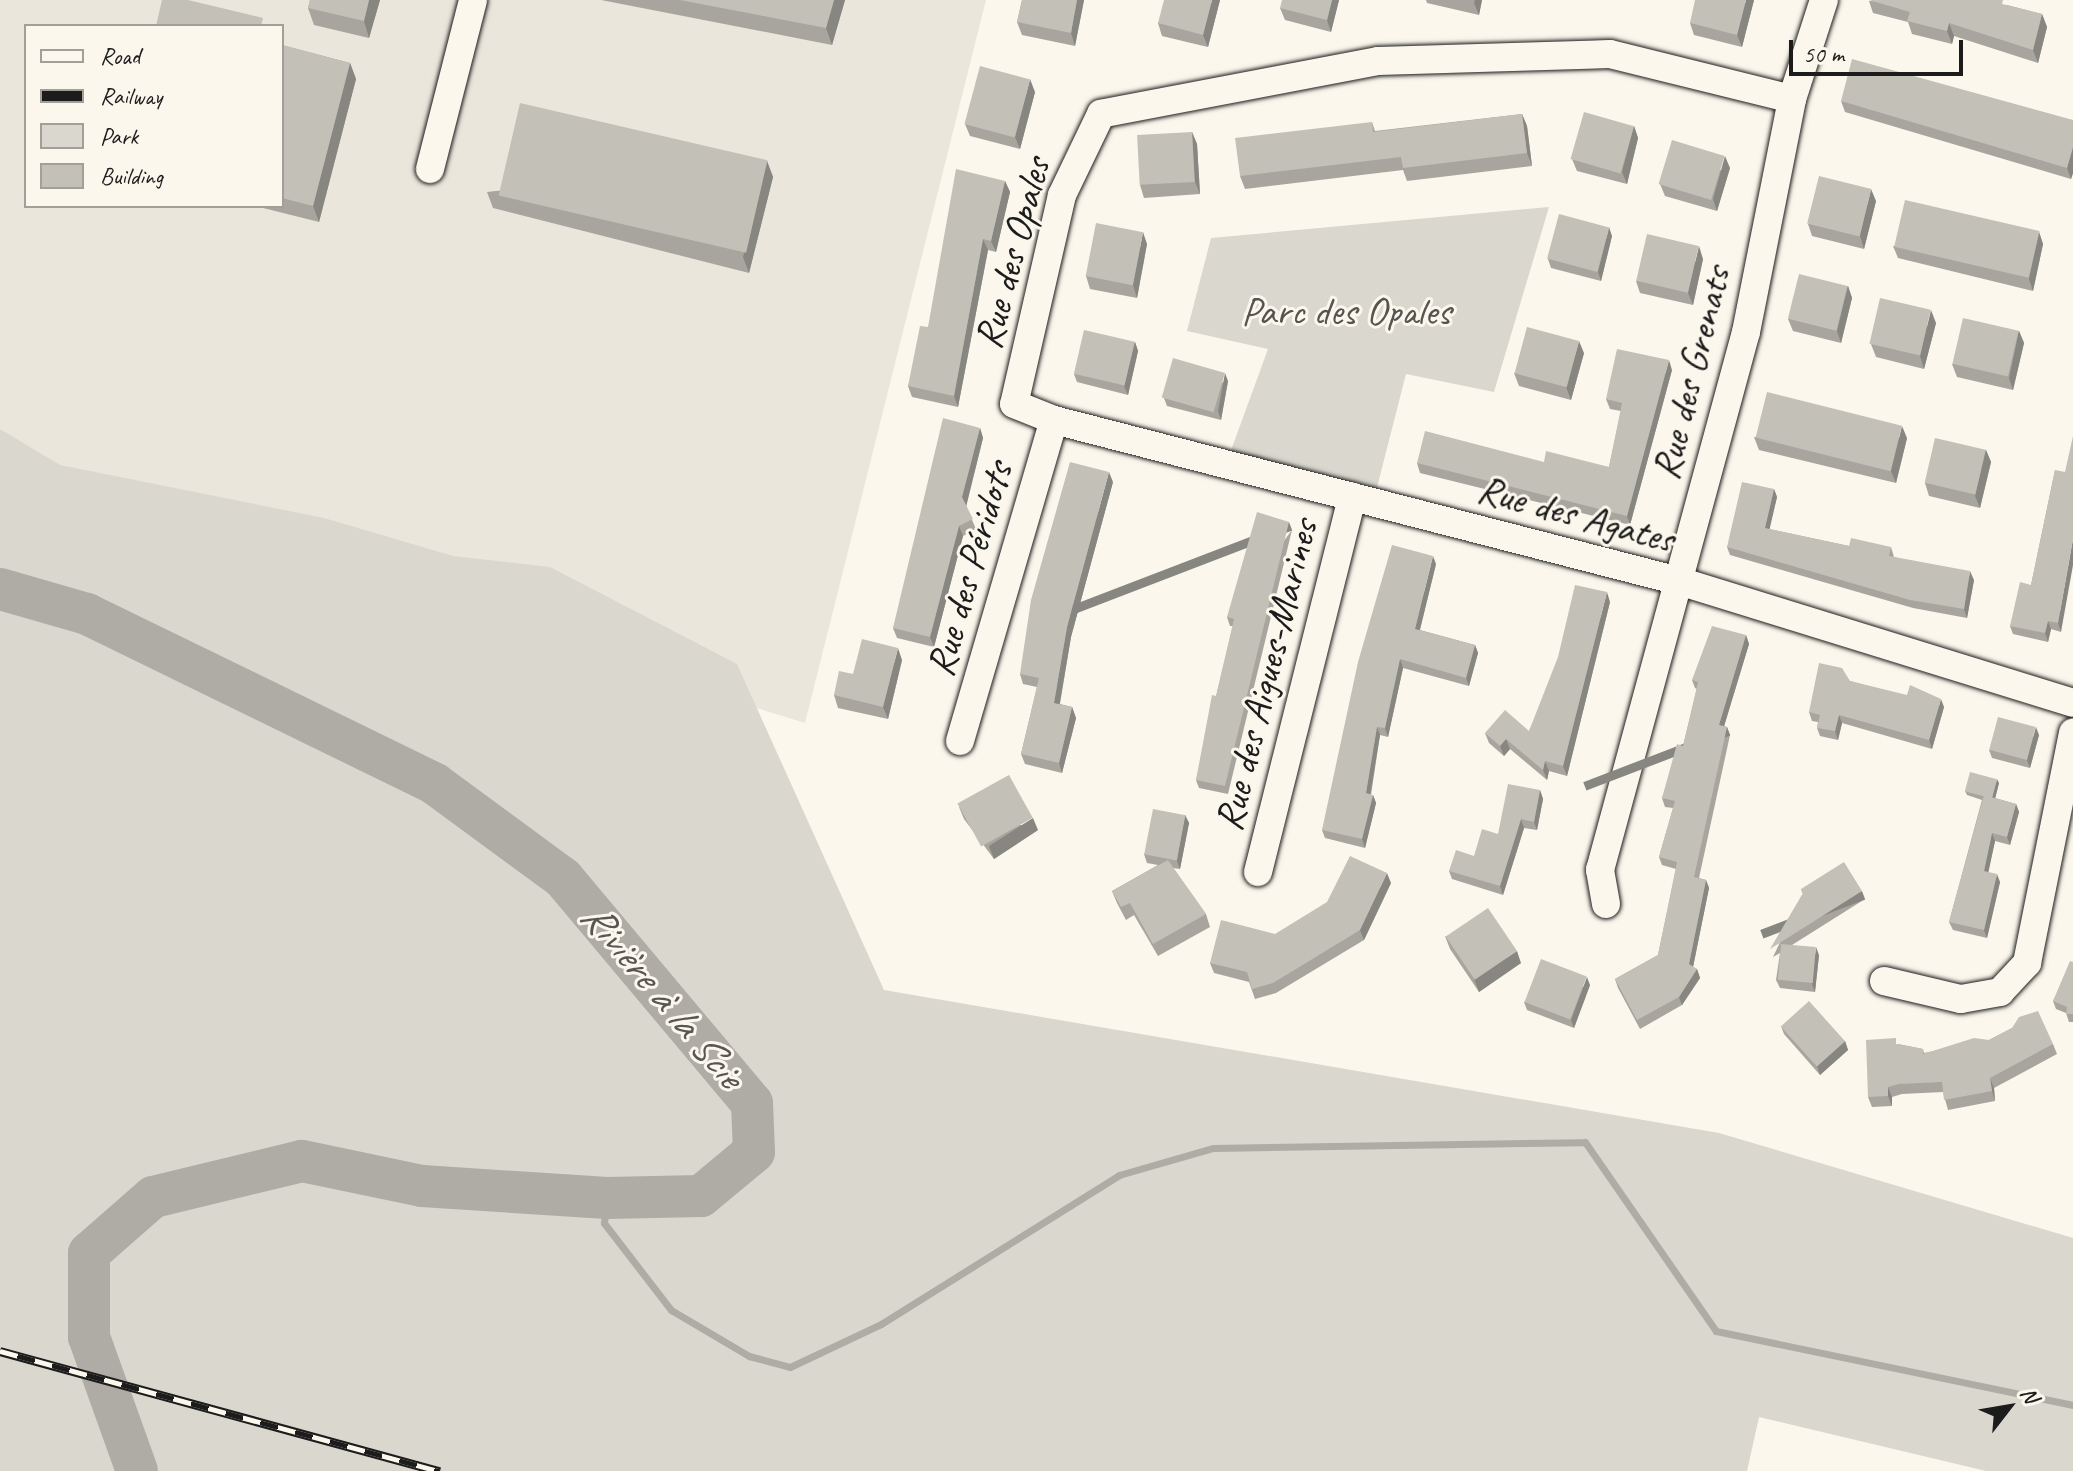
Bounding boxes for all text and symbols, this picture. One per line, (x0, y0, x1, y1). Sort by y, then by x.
legend (24, 24, 284, 208)
scale bar (1793, 24, 1967, 74)
text: 50 m (1803, 39, 1844, 69)
text: Road (100, 41, 140, 71)
text: Railway (100, 81, 162, 111)
text: Park (100, 121, 138, 151)
street label: Rue des Opales (963, 152, 1061, 354)
text: Building (100, 161, 163, 191)
street label: Rue des Grenats (1641, 262, 1741, 484)
park label: Parc des Opales (1241, 287, 1451, 335)
street label: Rue des Péridots (916, 457, 1022, 681)
street label: Rue des Agates (1473, 465, 1679, 563)
street label: Rue des Aigues-Marines (1204, 515, 1328, 835)
water label: Rivière à la Scie (570, 893, 754, 1097)
north arrow (1969, 1367, 2049, 1447)
text: N (2014, 1382, 2045, 1408)

